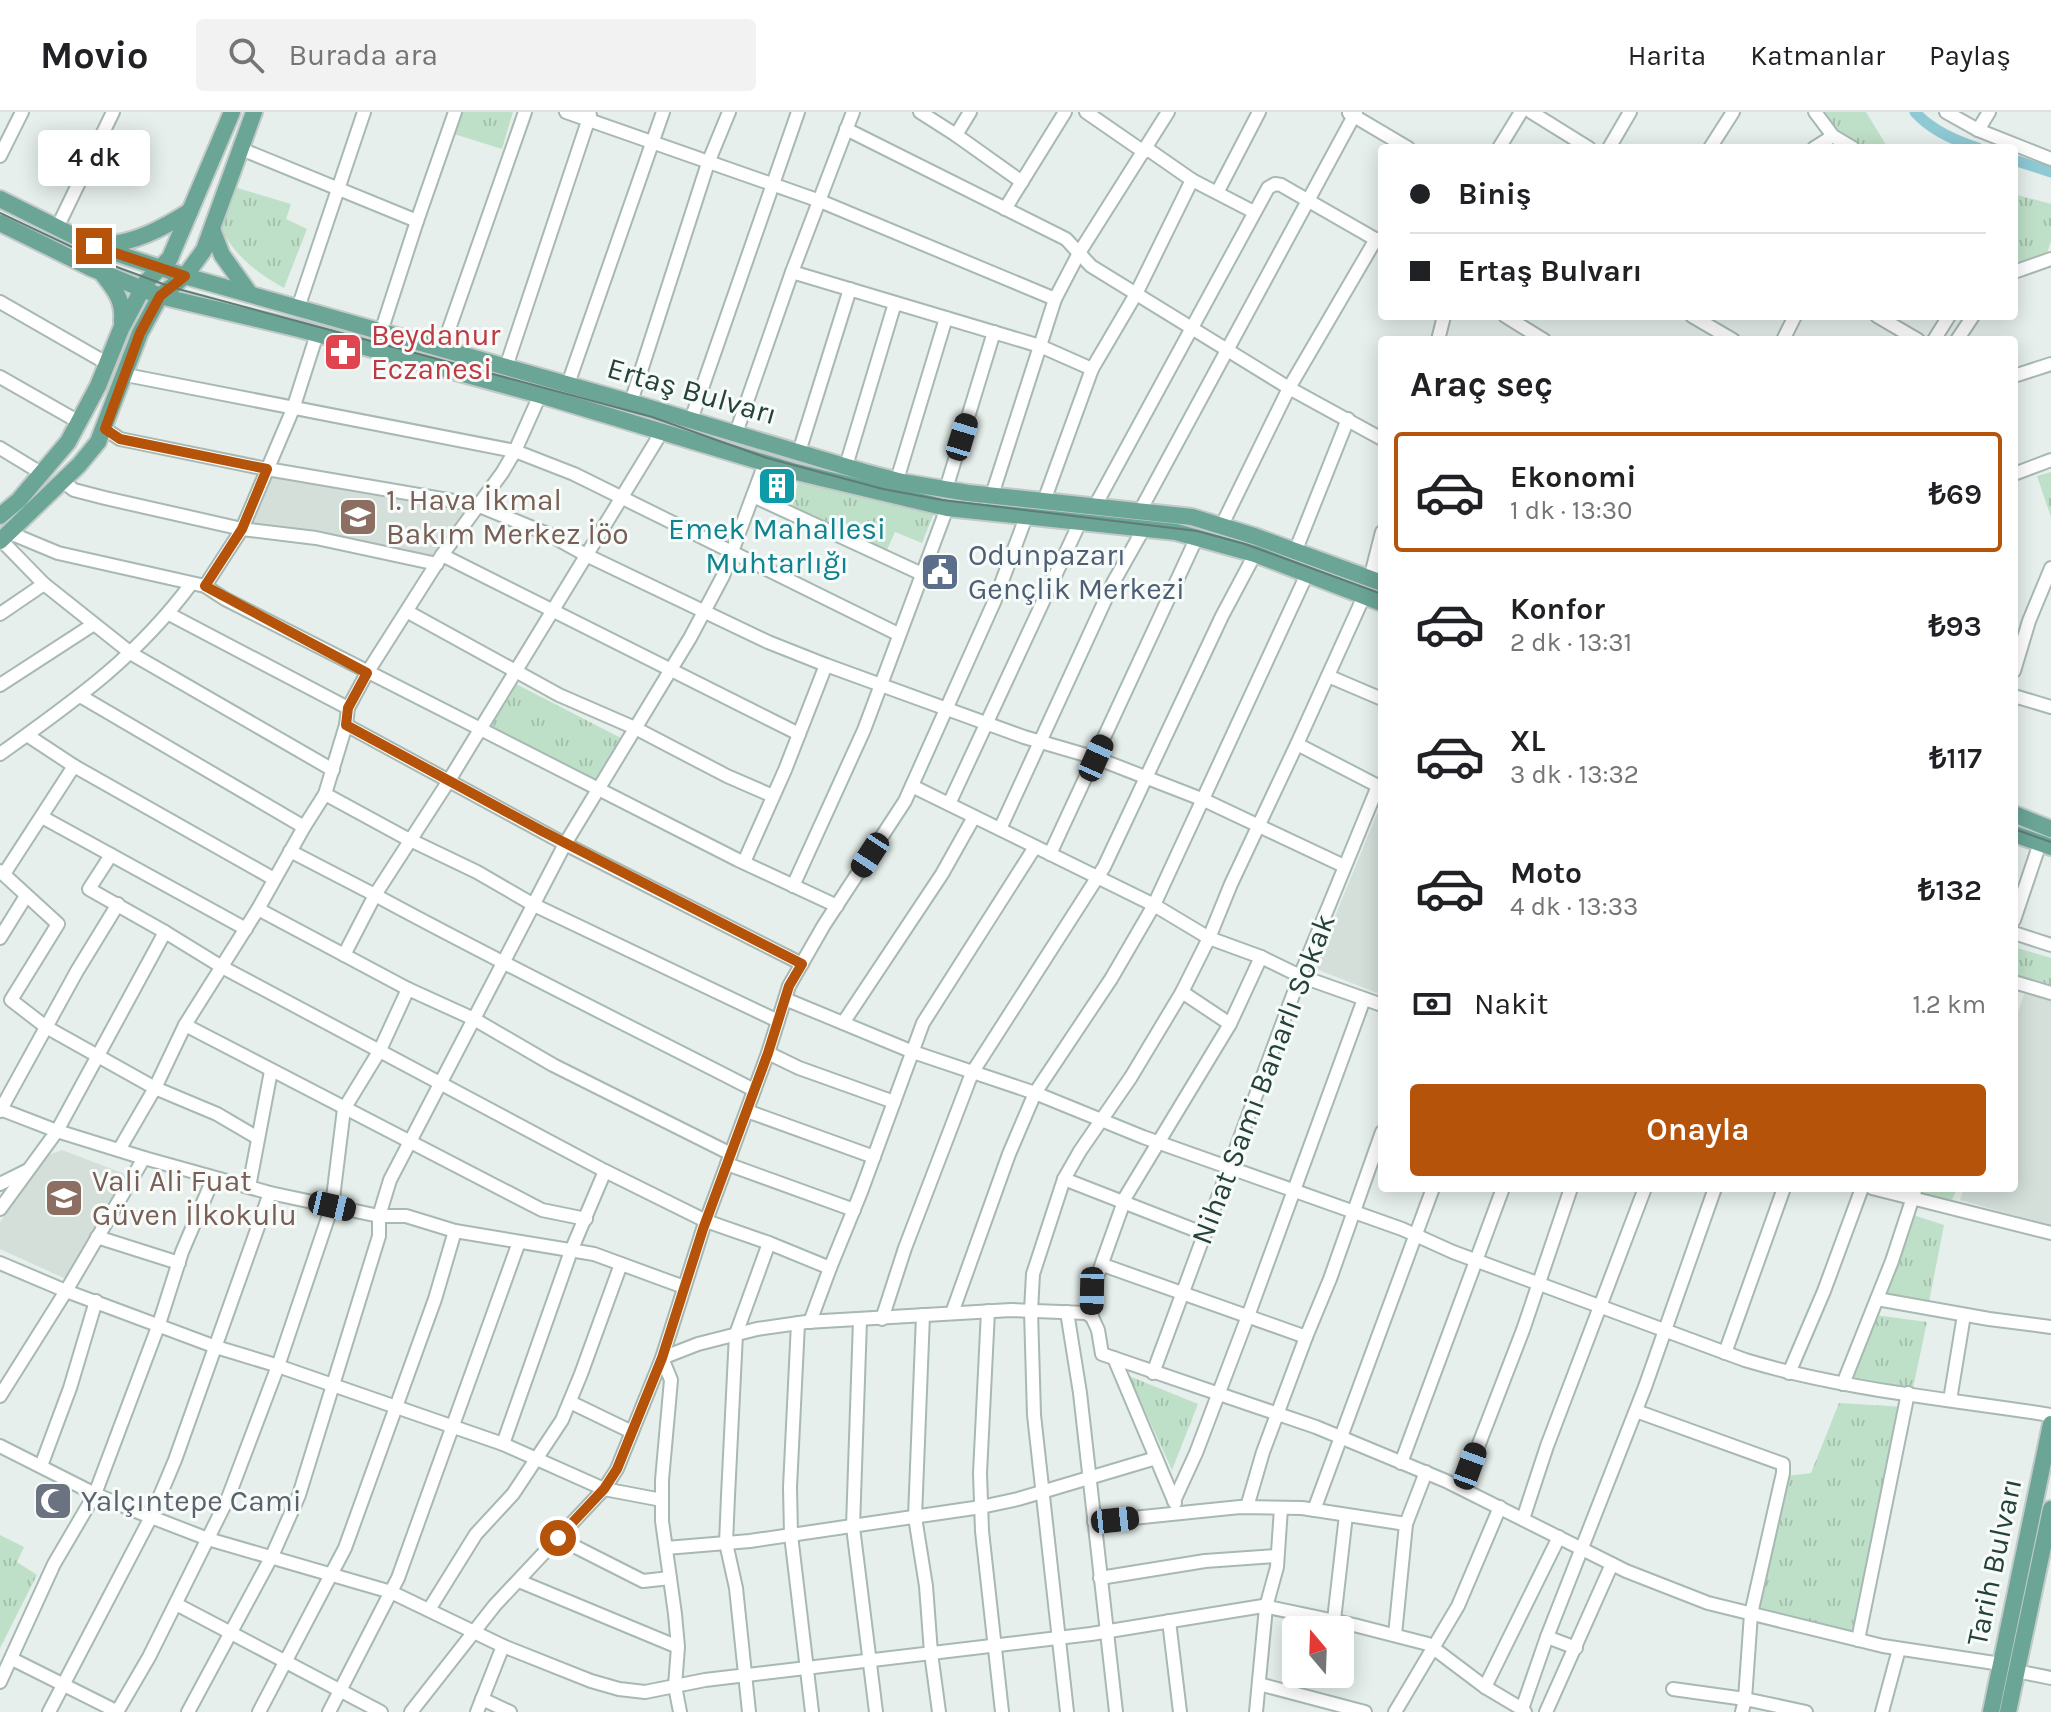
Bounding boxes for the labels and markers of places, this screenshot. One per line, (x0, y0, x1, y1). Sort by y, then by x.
place label: Beydanur Eczanesi (371, 317, 501, 387)
pharmacy icon: Beydanur Eczanesi (322, 331, 364, 373)
building icon: Emek Mahallesi Muhtarlığı (756, 465, 798, 507)
place label: 1. Hava İkmal Bakım Merkez İöo (386, 482, 629, 552)
school or university icon: 1. Hava İkmal Bakım Merkez İöo (337, 496, 379, 538)
place label: Emek Mahallesi Muhtarlığı (668, 511, 886, 581)
place label: Odunpazarı Gençlik Merkezi (968, 537, 1185, 607)
public building icon: Odunpazarı Gençlik Merkezi (919, 551, 961, 593)
place label: Vali Ali Fuat Güven İlkokulu (92, 1163, 297, 1233)
school or university icon: Vali Ali Fuat Güven İlkokulu (43, 1177, 85, 1219)
mosque icon: Yalçıntepe Cami (32, 1480, 74, 1522)
place label: Yalçıntepe Cami (81, 1483, 302, 1519)

